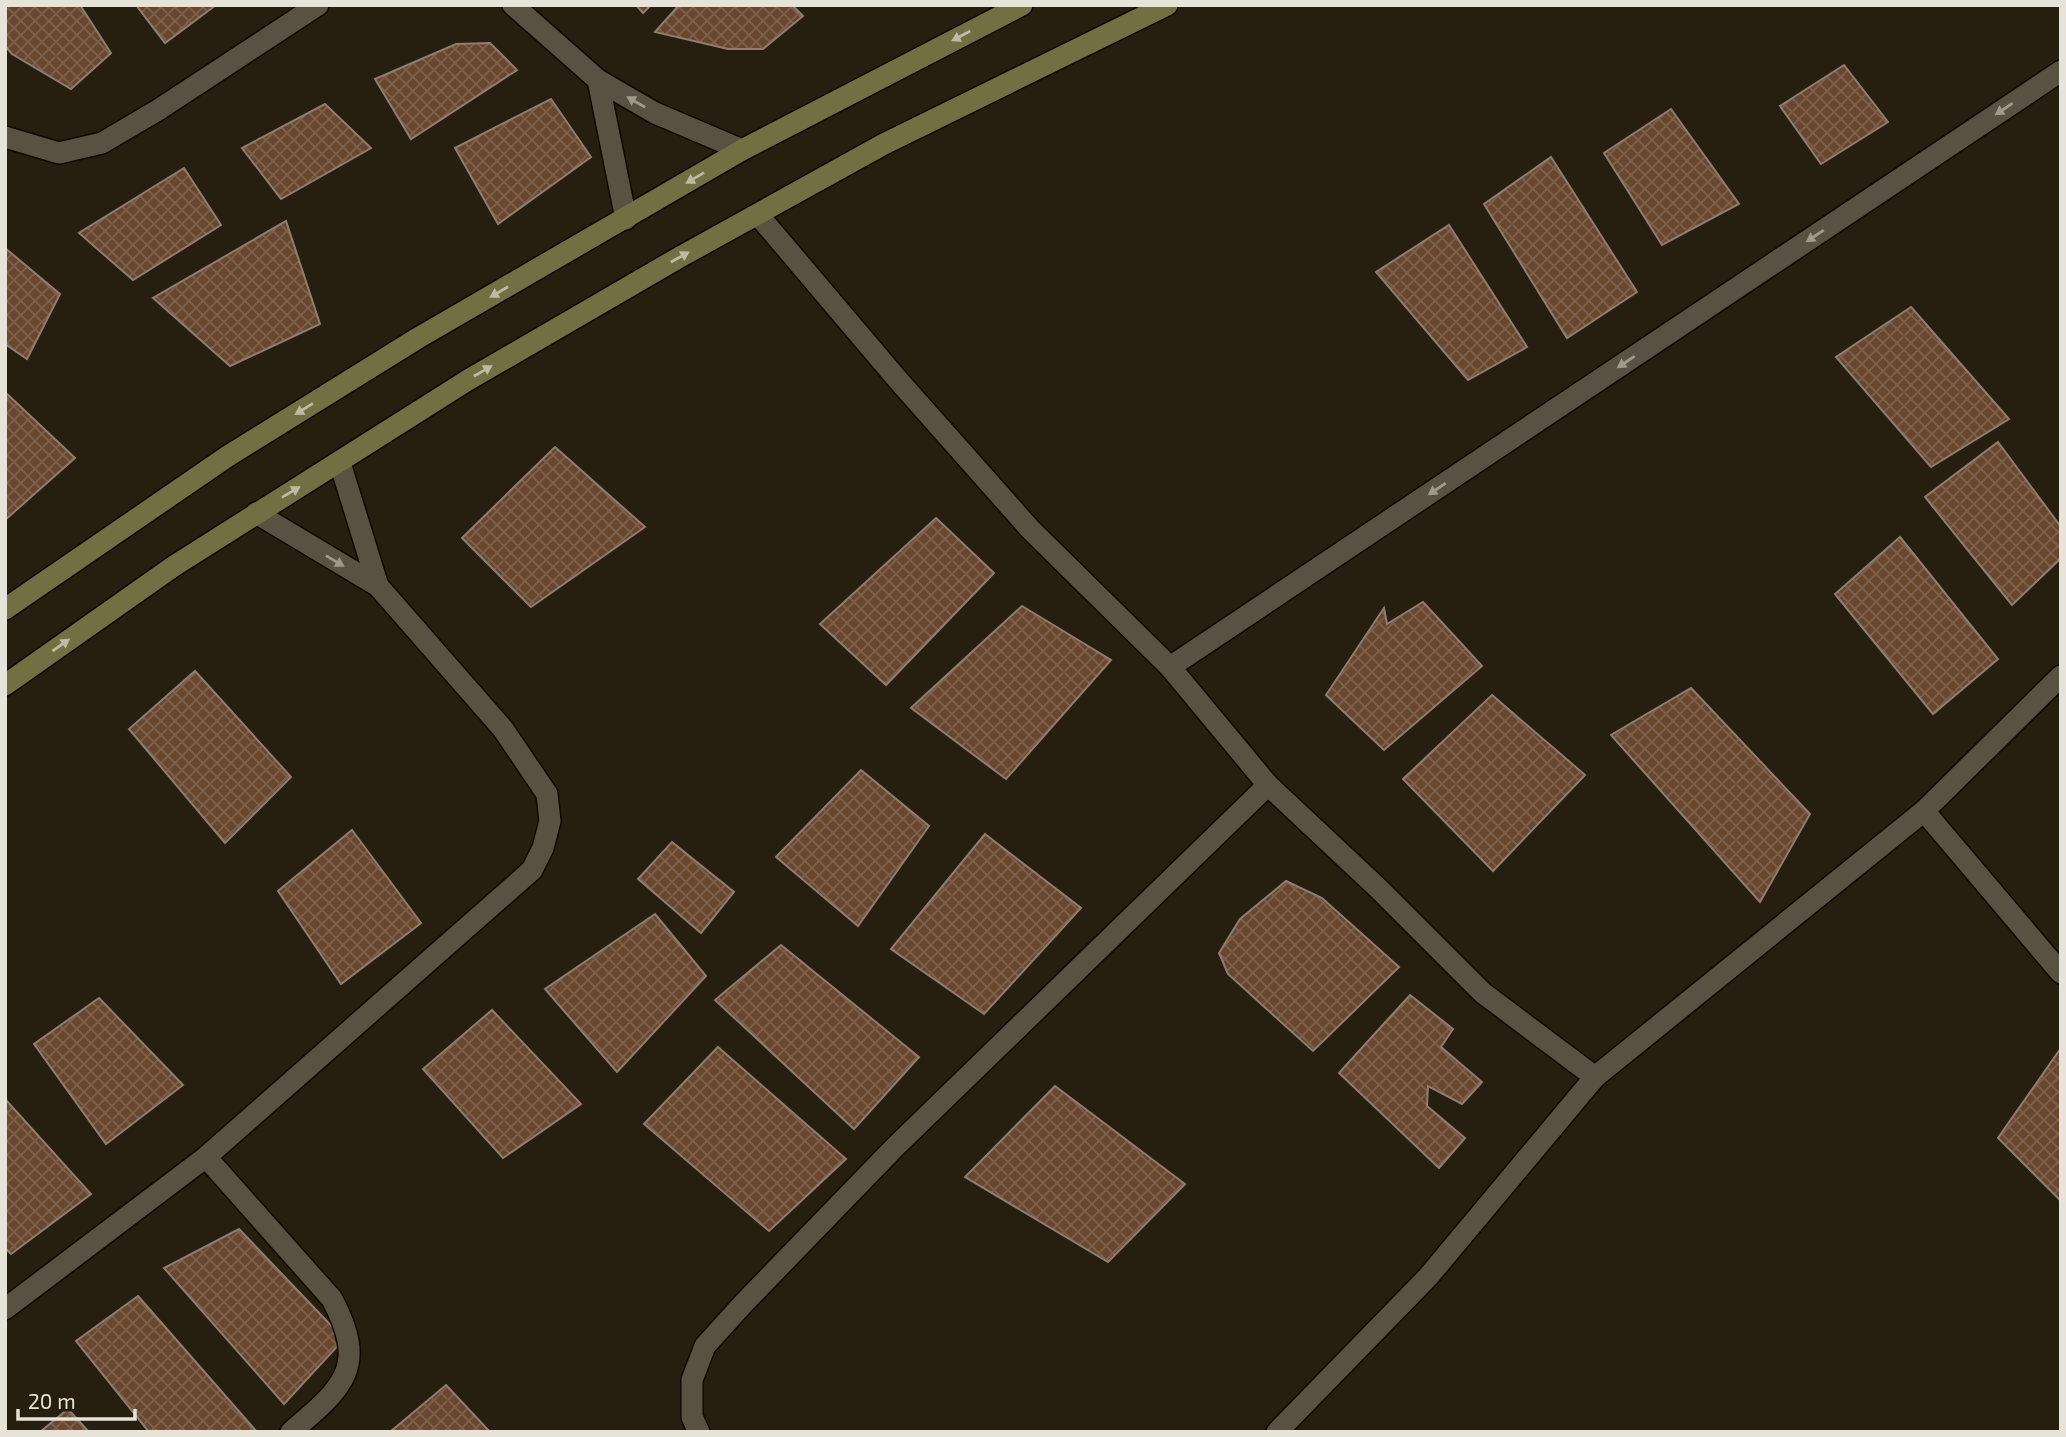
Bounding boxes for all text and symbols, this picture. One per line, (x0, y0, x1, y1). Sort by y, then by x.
one-way arrow (951, 31, 971, 42)
one-way arrow (626, 96, 645, 108)
one-way arrow (1994, 103, 2014, 116)
one-way arrow (686, 171, 705, 184)
one-way arrow (1806, 229, 1824, 243)
one-way arrow (671, 251, 690, 263)
one-way arrow (489, 286, 508, 298)
one-way arrow (1617, 355, 1635, 369)
one-way arrow (474, 365, 493, 377)
one-way arrow (294, 403, 313, 415)
one-way arrow (1427, 482, 1446, 495)
one-way arrow (282, 486, 301, 499)
one-way arrow (326, 554, 345, 567)
one-way arrow (52, 638, 70, 652)
scale bar (18, 1378, 135, 1422)
text: 20 m (28, 1388, 76, 1413)

